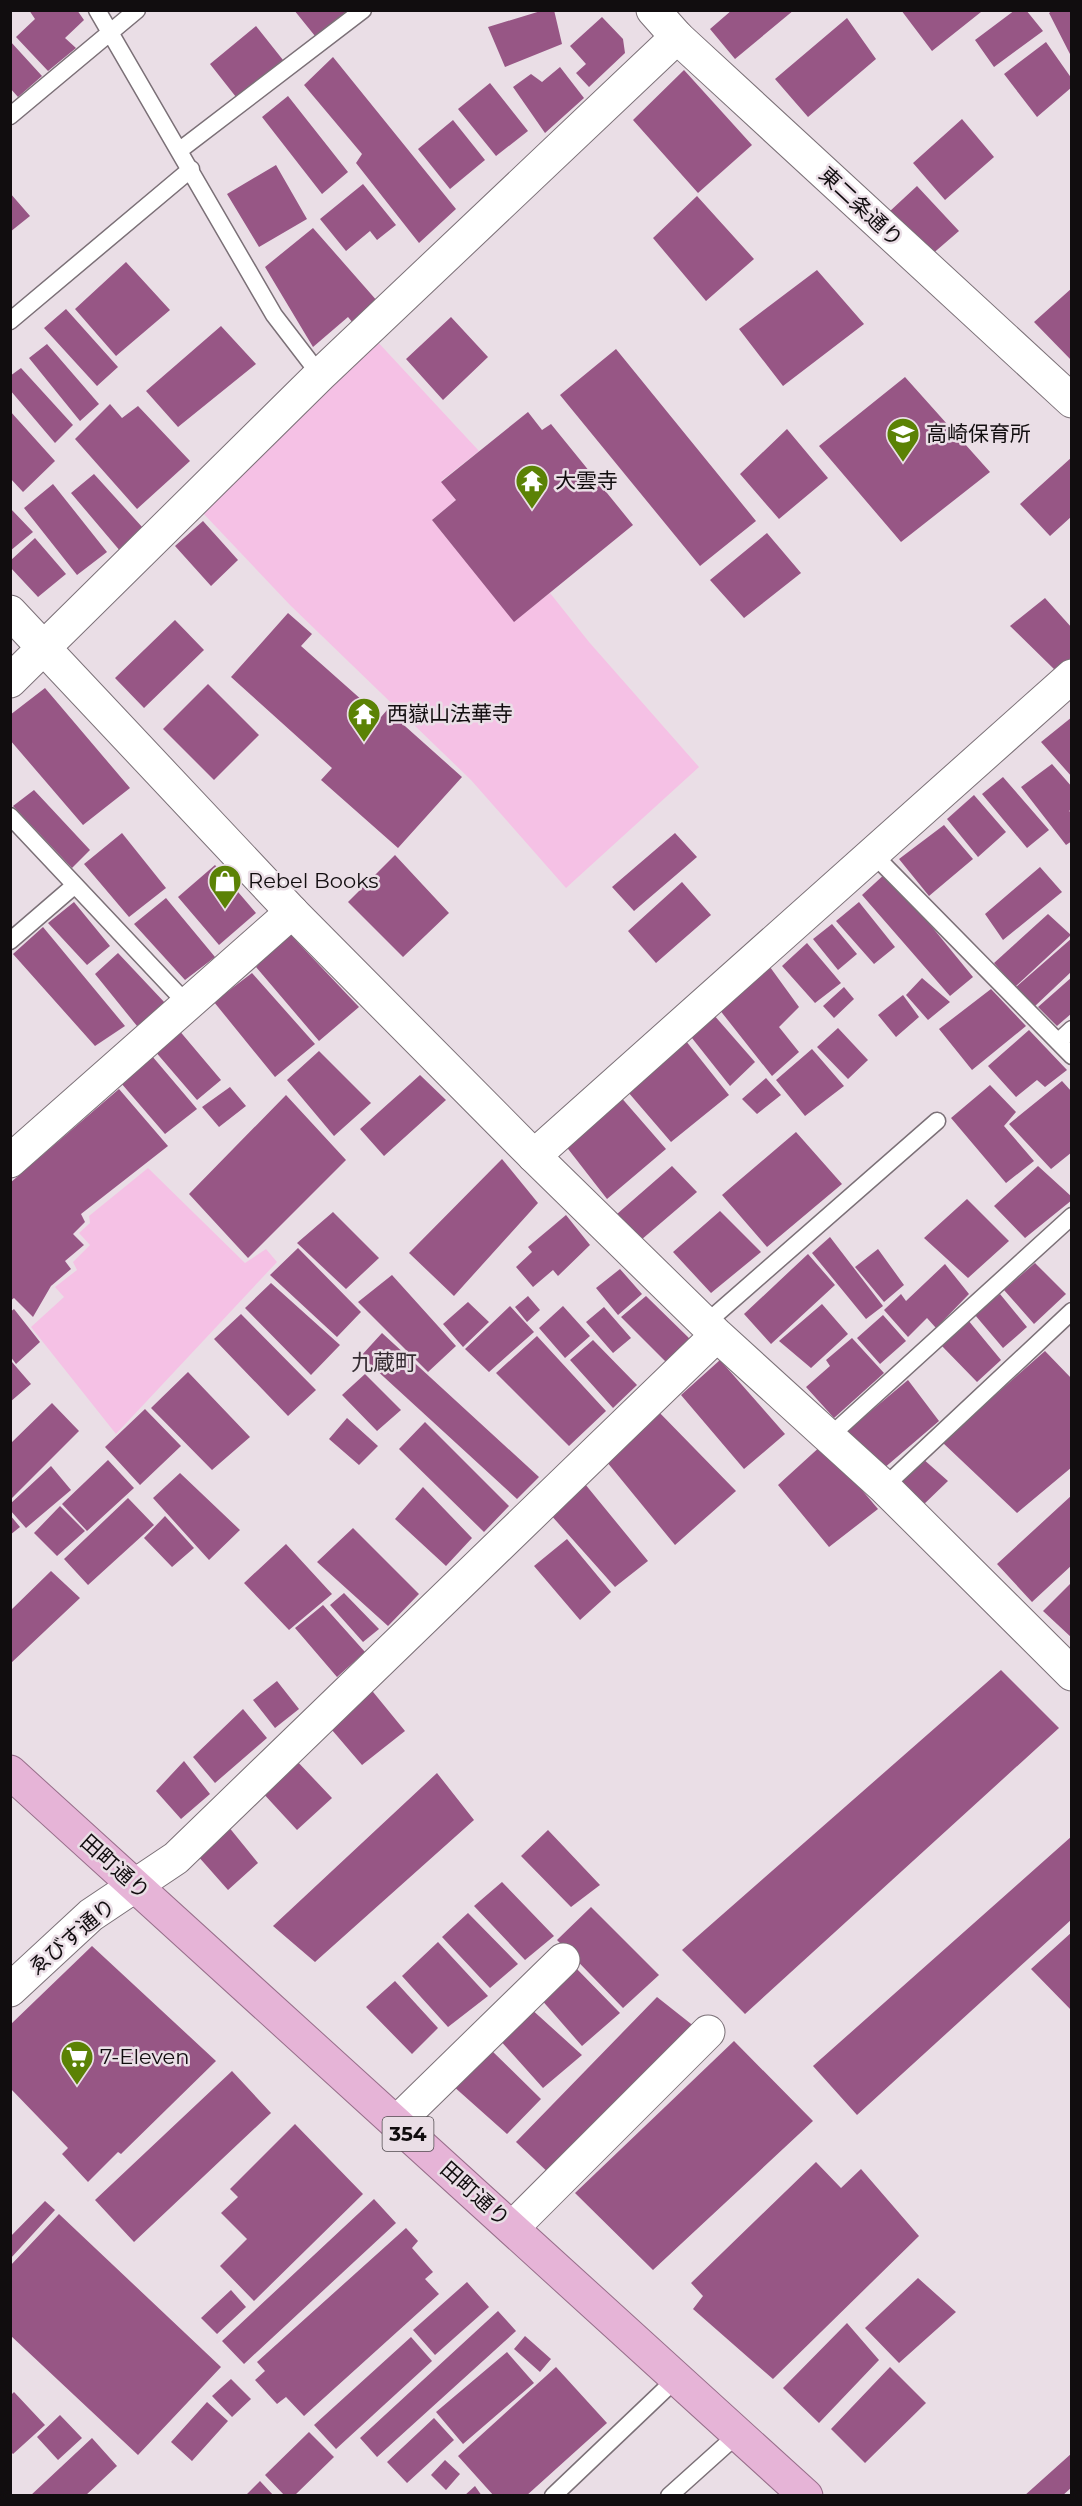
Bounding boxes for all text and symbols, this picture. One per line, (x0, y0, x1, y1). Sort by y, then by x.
street label: 東二条通り (814, 162, 908, 252)
school or university icon: 高崎保育所 (885, 416, 921, 463)
place label: 高崎保育所 (926, 421, 1031, 446)
temple icon: 大雲寺 (514, 463, 550, 510)
place label: 大雲寺 (555, 468, 618, 493)
temple icon: 西嶽山法華寺 (346, 696, 382, 743)
place label: 西嶽山法華寺 (387, 701, 513, 726)
shop icon: Rebel Books (207, 863, 243, 910)
place label: Rebel Books (248, 868, 379, 893)
district label: 九蔵町 (351, 1349, 417, 1376)
street label: 田町通り (76, 1829, 155, 1904)
street label: ゑびす通り (23, 1893, 120, 1980)
supermarket icon: 7-Eleven (59, 2039, 95, 2086)
place label: 7-Eleven (100, 2044, 189, 2069)
road number: 354 (382, 2117, 434, 2151)
street label: 田町通り (436, 2156, 515, 2231)

